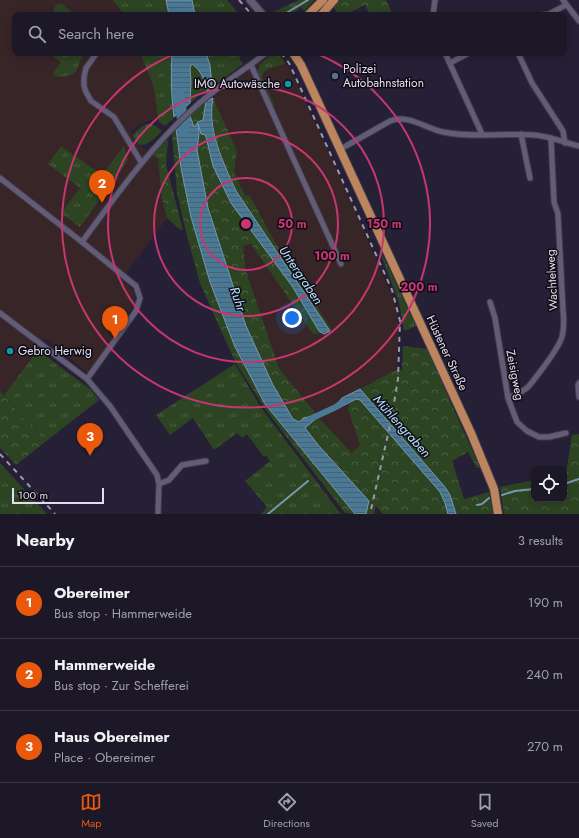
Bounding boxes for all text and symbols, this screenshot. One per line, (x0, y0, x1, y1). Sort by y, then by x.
search box (12, 12, 567, 56)
icon: search (26, 23, 48, 45)
text: Search here (58, 23, 134, 45)
place label: Polizei Autobahnstation (343, 60, 424, 92)
marker: Polizei Autobahnstation (330, 71, 340, 81)
place label: IMO Autowäsche (194, 75, 280, 93)
marker: IMO Autowäsche (283, 79, 293, 89)
pin: 2 (89, 170, 115, 203)
text: 50 m (277, 215, 307, 233)
text: 150 m (366, 215, 402, 233)
centre of rings (239, 217, 253, 231)
water label: Untergraben (274, 242, 328, 308)
text: 100 m (314, 247, 350, 265)
street label: Wachtelweg (541, 249, 563, 311)
text: 200 m (400, 278, 438, 296)
water label: Ruhr (225, 284, 251, 314)
pin: 1 (102, 306, 128, 339)
your location (282, 308, 302, 328)
street label: Hüstener Straße (422, 312, 472, 394)
place label: Gebro Herwig (18, 342, 92, 360)
marker: Gebro Herwig (5, 346, 15, 356)
street label: Zeisigweg (501, 348, 529, 402)
water label: Mühlengraben (369, 390, 436, 462)
pin: 3 (77, 423, 103, 456)
map controls (531, 466, 567, 502)
button: locate (531, 466, 567, 502)
scale bar (12, 486, 104, 505)
text: 100 m (18, 487, 48, 503)
text: Nearby (16, 528, 74, 552)
text: 3 results (518, 531, 563, 550)
text: Obereimer (54, 582, 130, 604)
text: 1 (26, 593, 32, 612)
text: 190 m (528, 593, 563, 612)
text: Bus stop · Hammerweide (54, 604, 192, 623)
text: Hammerweide (54, 654, 155, 676)
text: 2 (25, 665, 33, 684)
text: 240 m (526, 665, 563, 684)
text: Bus stop · Zur Schefferei (54, 676, 189, 695)
text: Haus Obereimer (54, 726, 170, 748)
text: 3 (25, 737, 33, 756)
text: 270 m (527, 737, 563, 756)
text: Place · Obereimer (54, 748, 155, 767)
tab: Map (80, 791, 102, 831)
tab: Directions (263, 791, 310, 831)
tab: Saved (471, 791, 499, 831)

